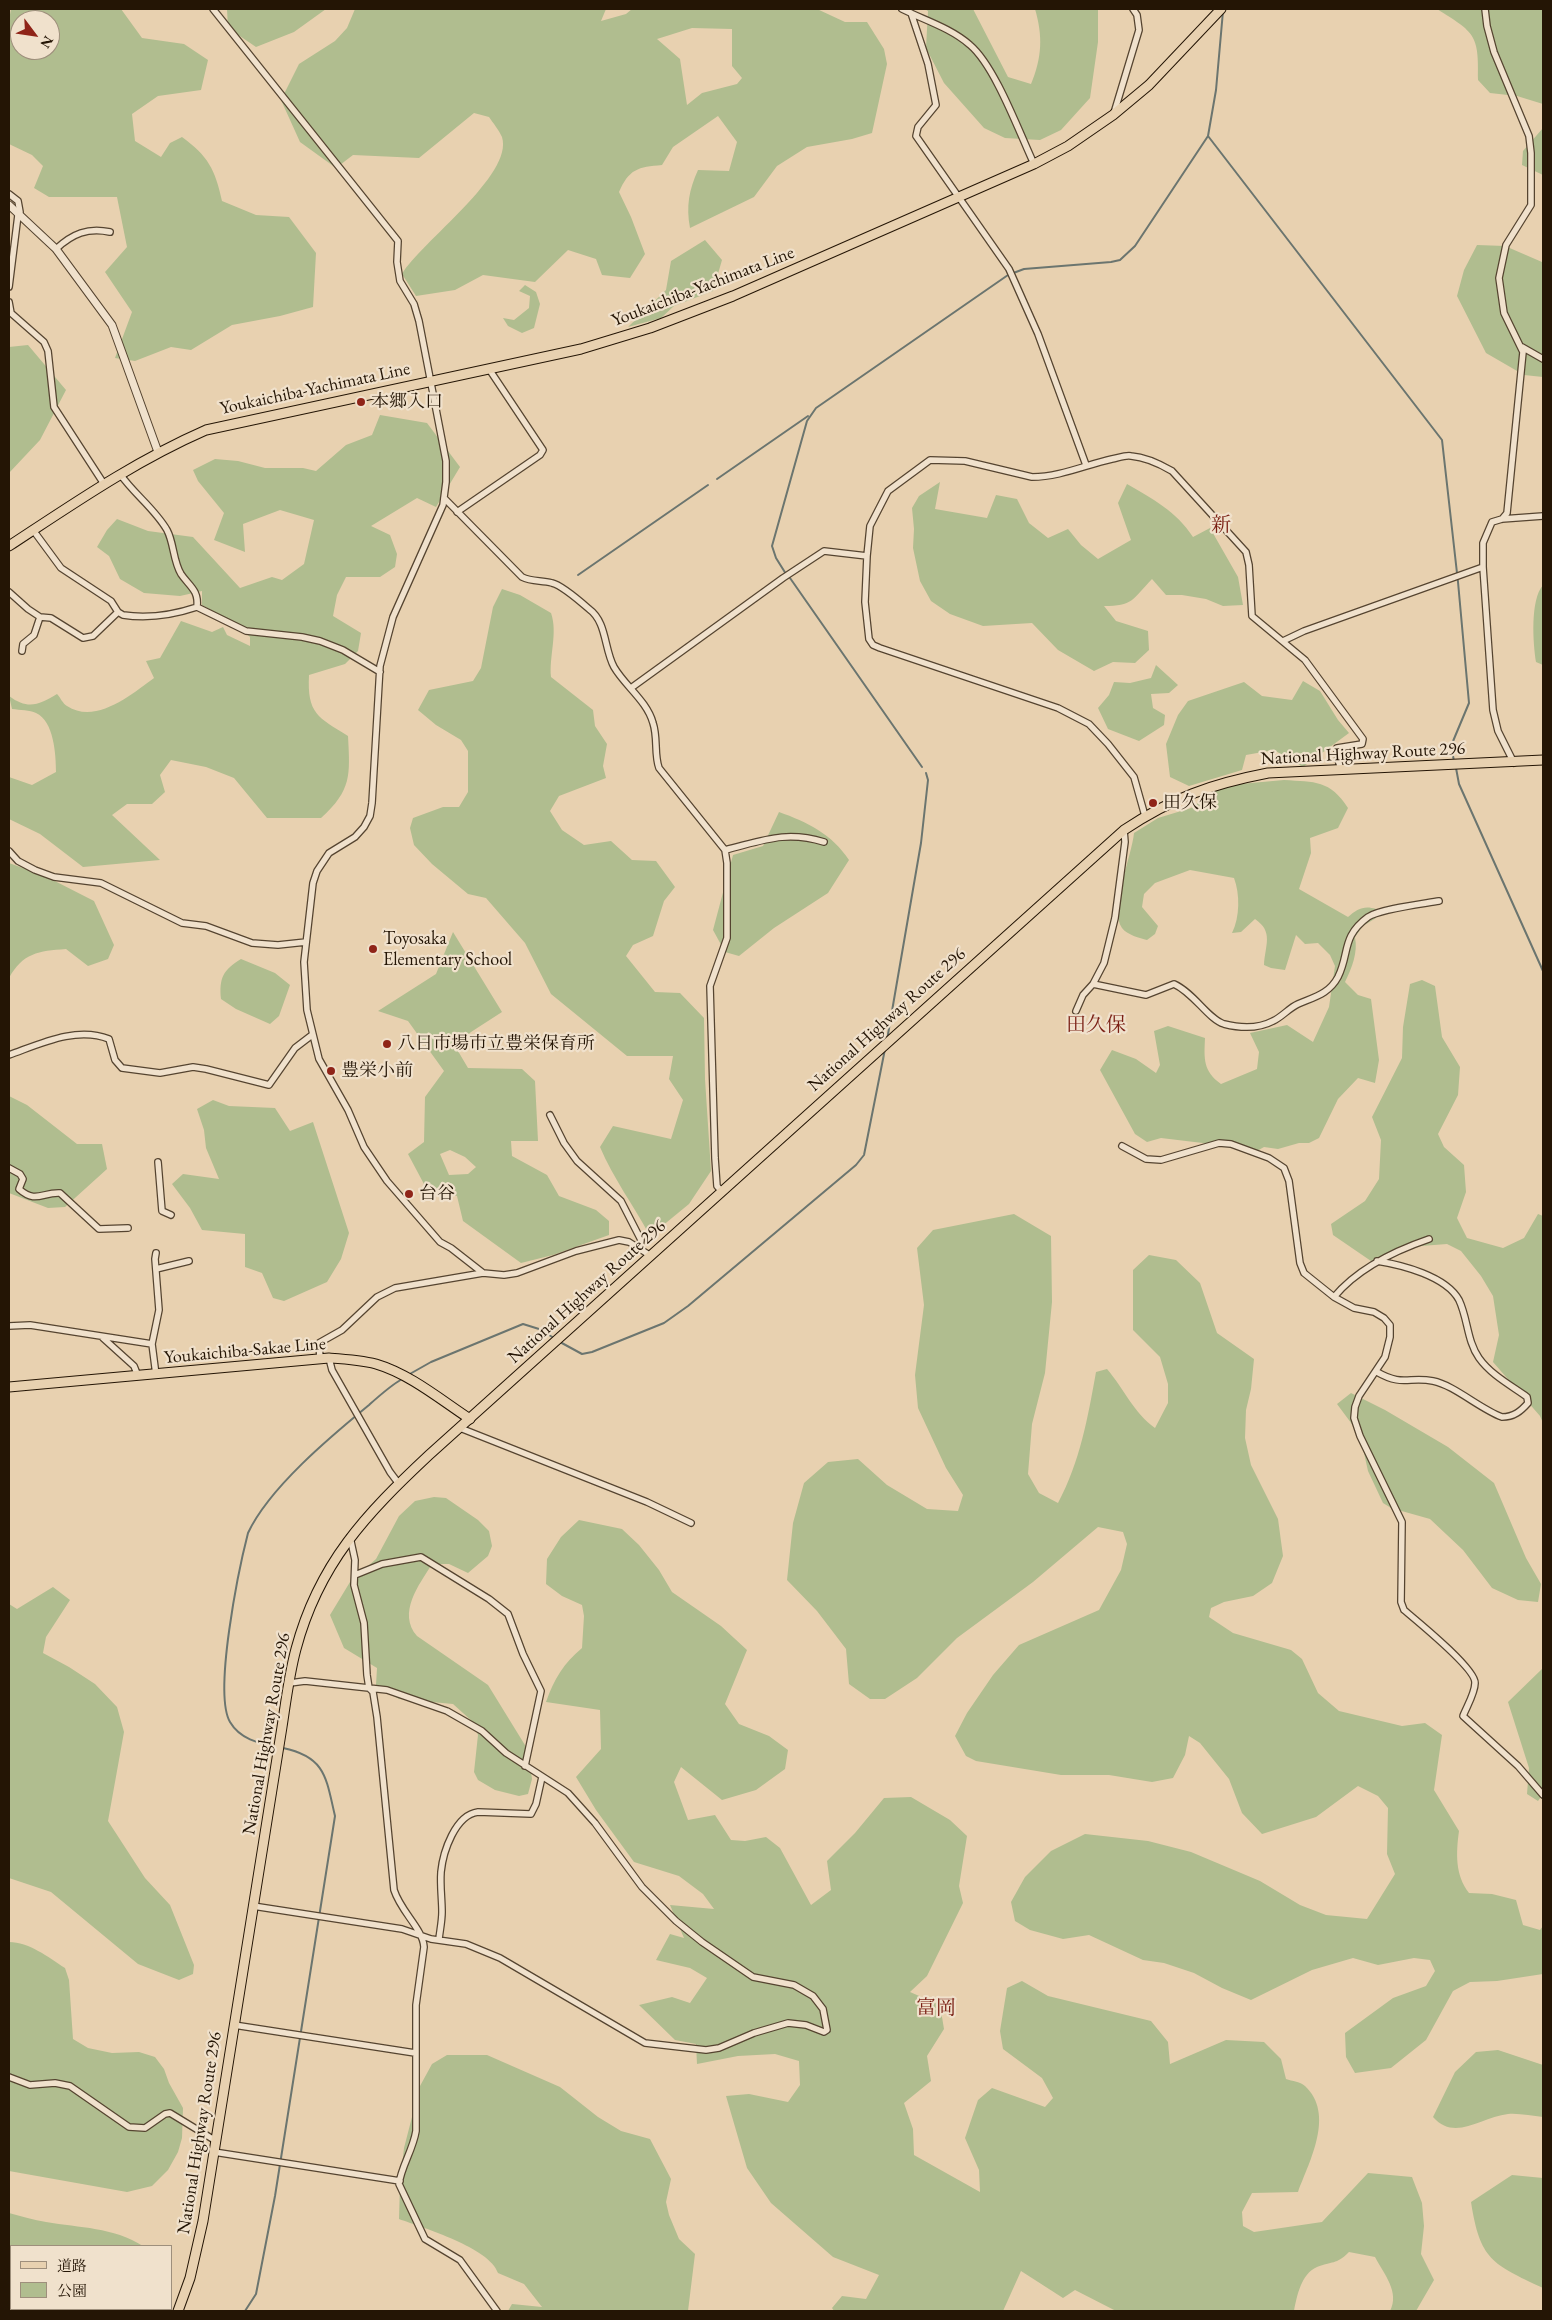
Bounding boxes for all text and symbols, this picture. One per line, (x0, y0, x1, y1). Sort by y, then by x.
north arrow (10, 10, 60, 60)
text: N (36, 33, 58, 52)
street label: Youkaichiba-Yachimata Line (609, 242, 797, 332)
street label: Youkaichiba-Yachimata Line (218, 358, 412, 420)
place label: 本郷入口 (371, 391, 443, 413)
marker: 本郷入口 (355, 396, 367, 408)
district label: 新 (1211, 514, 1231, 538)
street label: National Highway Route 296 (1260, 738, 1466, 770)
place label: 田久保 (1163, 792, 1217, 814)
marker: 田久保 (1147, 797, 1159, 809)
place label: Toyosaka Elementary School (383, 928, 512, 971)
marker: Toyosaka Elementary School (367, 943, 379, 955)
street label: National Highway Route 296 (804, 944, 970, 1096)
district label: 田久保 (1066, 1014, 1126, 1038)
place label: 八日市場市立豊栄保育所 (397, 1033, 595, 1055)
marker: 八日市場市立豊栄保育所 (381, 1038, 393, 1050)
place label: 豊栄小前 (341, 1060, 413, 1082)
marker: 豊栄小前 (325, 1065, 337, 1077)
place label: 台谷 (419, 1183, 455, 1205)
marker: 台谷 (403, 1188, 415, 1200)
street label: National Highway Route 296 (504, 1216, 670, 1368)
street label: Youkaichiba-Sakae Line (163, 1333, 327, 1369)
street label: National Highway Route 296 (239, 1631, 295, 1837)
district label: 富岡 (916, 1997, 956, 2021)
street label: National Highway Route 296 (173, 2030, 227, 2236)
legend (10, 2245, 172, 2310)
text: 道路 (57, 2256, 87, 2275)
text: 公園 (57, 2281, 87, 2300)

